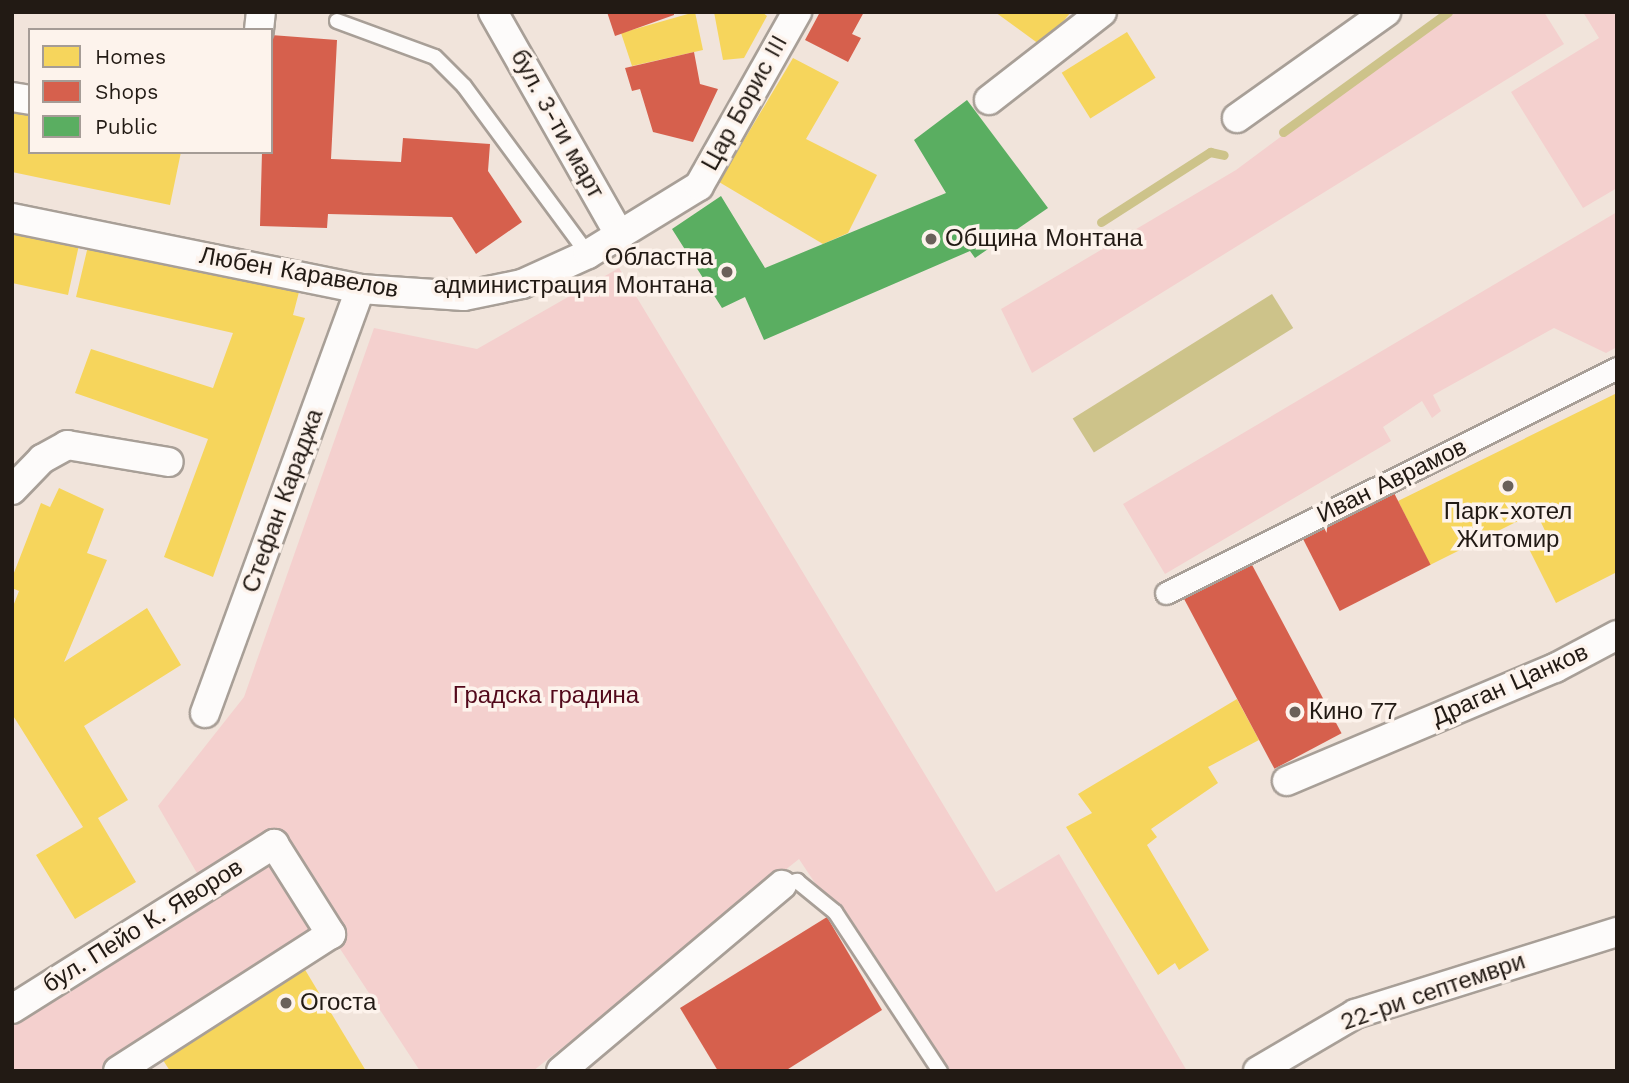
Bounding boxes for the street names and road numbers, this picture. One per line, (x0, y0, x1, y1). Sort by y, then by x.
street label: Цар Борис III (696, 30, 794, 176)
street label: бул. 3-ти март (504, 45, 610, 203)
street label: Любен Каравелов (197, 241, 401, 305)
street label: Стефан Караджа (236, 405, 330, 597)
street label: Иван Аврамов (1313, 432, 1471, 530)
street label: Драган Цанков (1428, 638, 1592, 732)
street label: бул. Пейо К. Яворов (38, 853, 248, 999)
street label: 22-ри септември (1337, 947, 1529, 1037)

